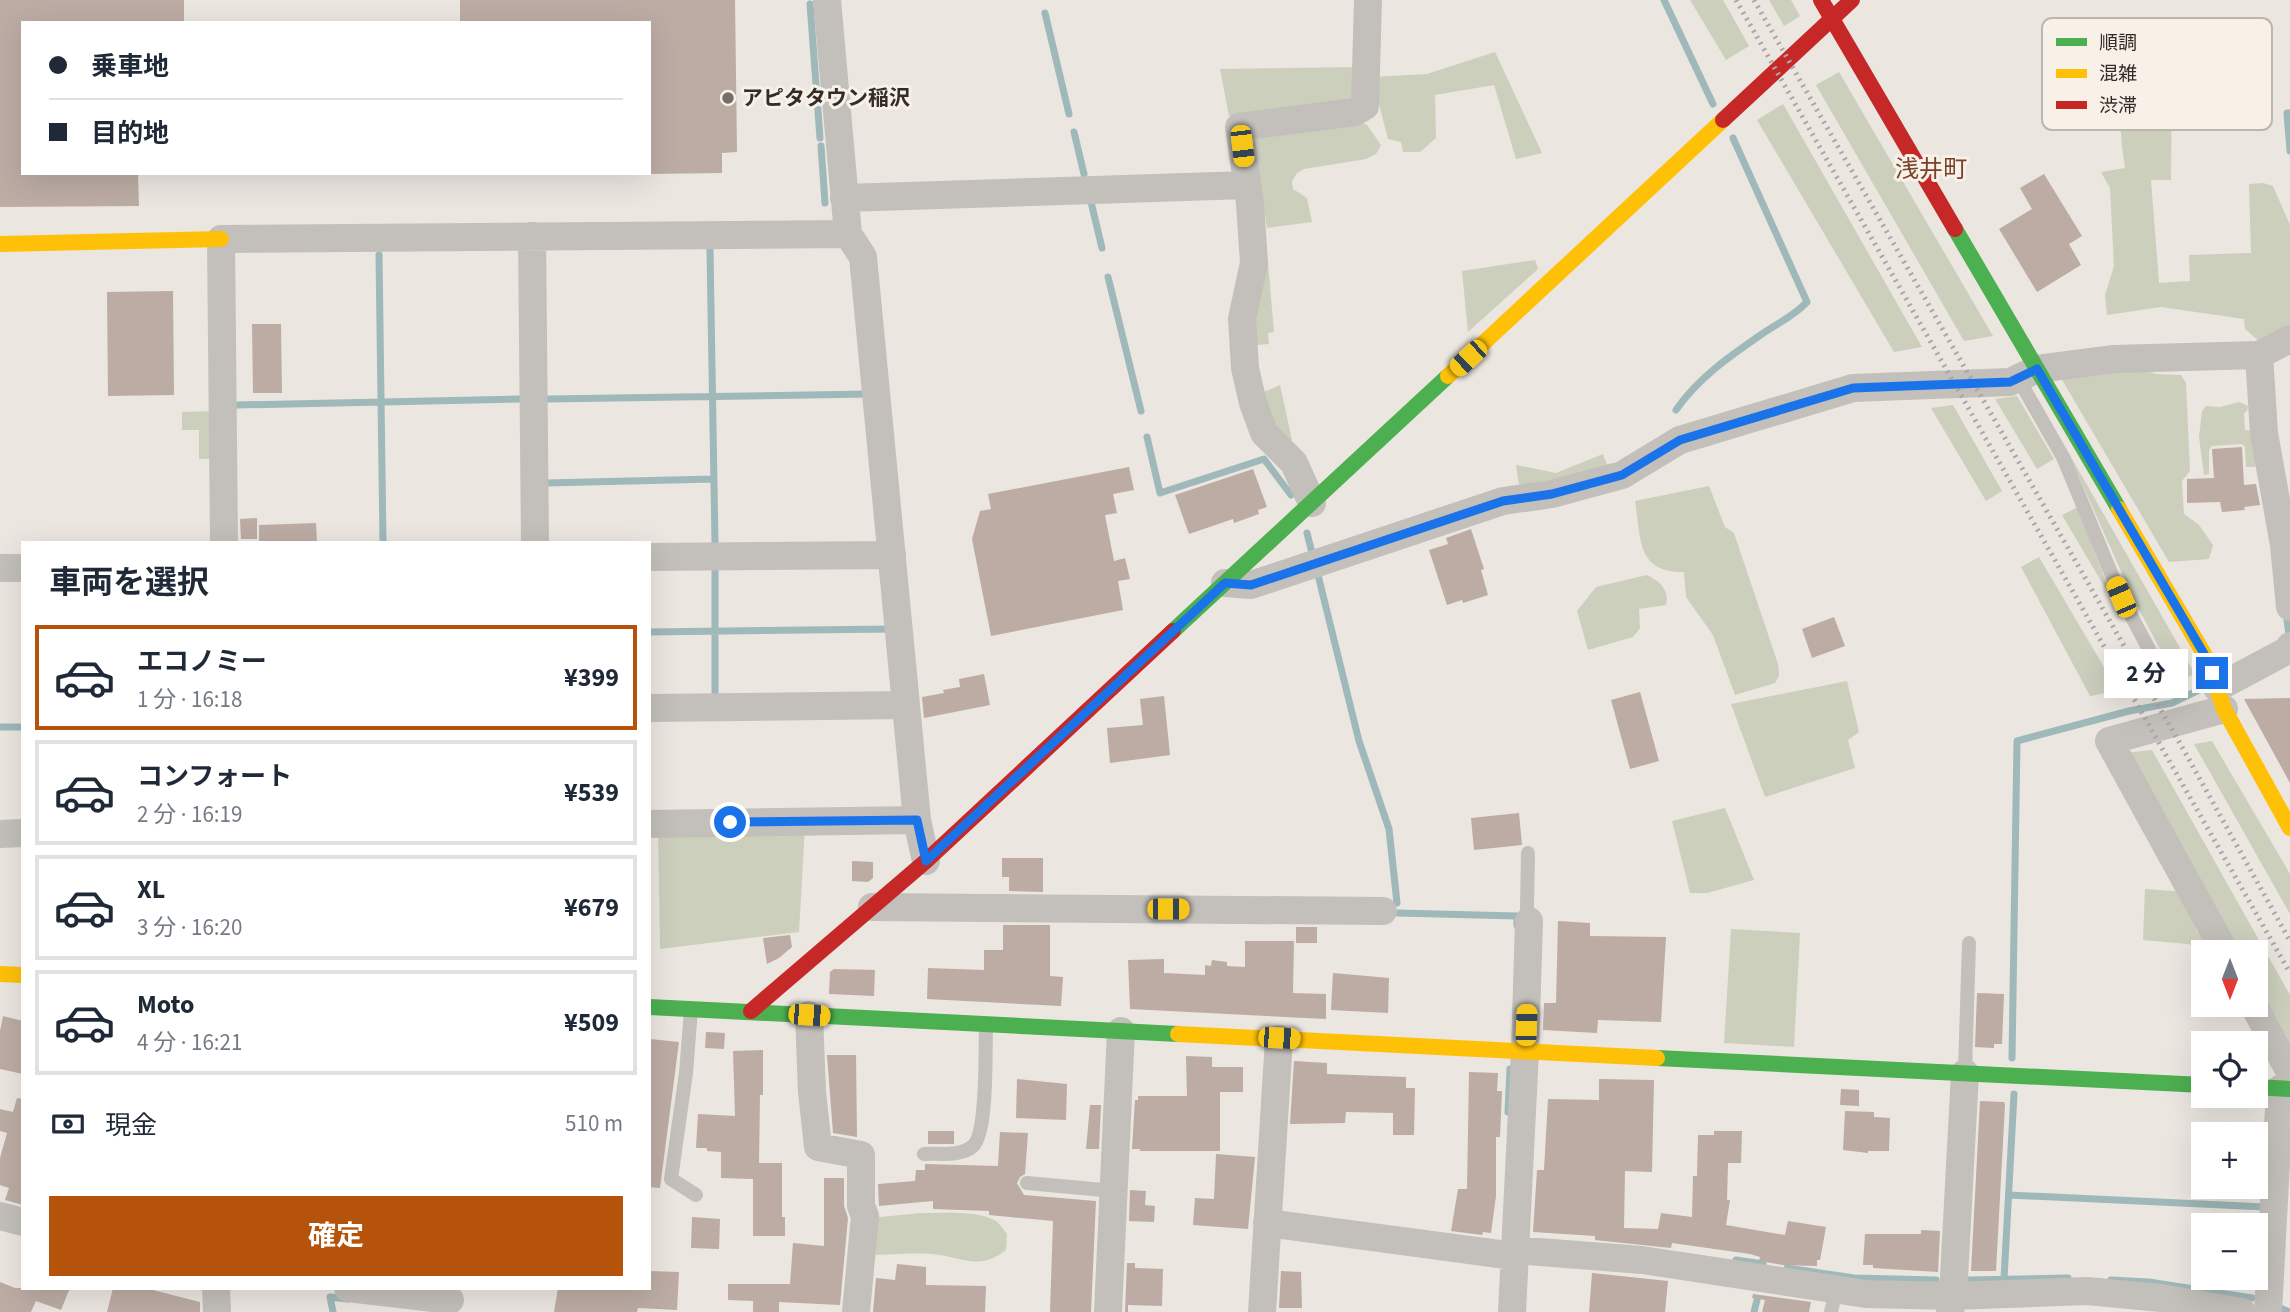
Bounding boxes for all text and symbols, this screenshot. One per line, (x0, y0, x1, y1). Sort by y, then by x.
legend (2042, 18, 2272, 130)
text: 順調 (2099, 30, 2137, 57)
text: 乗車地 (91, 48, 169, 85)
text: 混雑 (2099, 61, 2137, 88)
place label: アピタタウン稲沢 (742, 83, 910, 113)
marker: アピタタウン稲沢 (720, 90, 736, 106)
text: 渋滞 (2099, 93, 2137, 120)
text: 目的地 (91, 115, 169, 152)
car (1230, 124, 1255, 168)
district label: 浅井町 (1895, 152, 1967, 187)
car (1446, 336, 1491, 380)
text: 車両を選択 (49, 560, 209, 606)
car (2104, 574, 2139, 620)
text: エコノミー (137, 643, 267, 680)
icon: car (53, 646, 116, 709)
callout: 2 分 (2104, 648, 2188, 698)
text: 2 分 (2126, 657, 2166, 690)
route end (2196, 657, 2228, 689)
text: ¥399 (564, 659, 619, 696)
text: 1 分 · 16:18 (137, 683, 242, 716)
text: コンフォート (137, 758, 292, 795)
icon: car (53, 761, 116, 824)
text: ¥539 (564, 774, 619, 811)
text: 2 分 · 16:19 (137, 798, 242, 831)
route start (714, 806, 746, 838)
text: XL (137, 871, 165, 908)
icon: car (53, 876, 116, 939)
text: ¥679 (564, 889, 619, 926)
car (1148, 899, 1190, 920)
text: 3 分 · 16:20 (137, 911, 242, 944)
north arrow (2191, 940, 2268, 1017)
map controls (2191, 940, 2268, 1290)
text: Moto (137, 986, 194, 1023)
icon: car (53, 991, 116, 1054)
car (788, 1003, 831, 1027)
text: ¥509 (564, 1004, 619, 1041)
car (1515, 1004, 1538, 1046)
text: 4 分 · 16:21 (137, 1026, 242, 1059)
car (1258, 1026, 1301, 1050)
button: locate (2191, 1031, 2268, 1108)
icon: cash (49, 1105, 87, 1143)
text: 現金 (105, 1107, 157, 1144)
text: 510 m (565, 1107, 623, 1140)
button: + (2191, 1122, 2268, 1199)
button: 確定 (49, 1196, 623, 1276)
button: − (2191, 1213, 2268, 1290)

